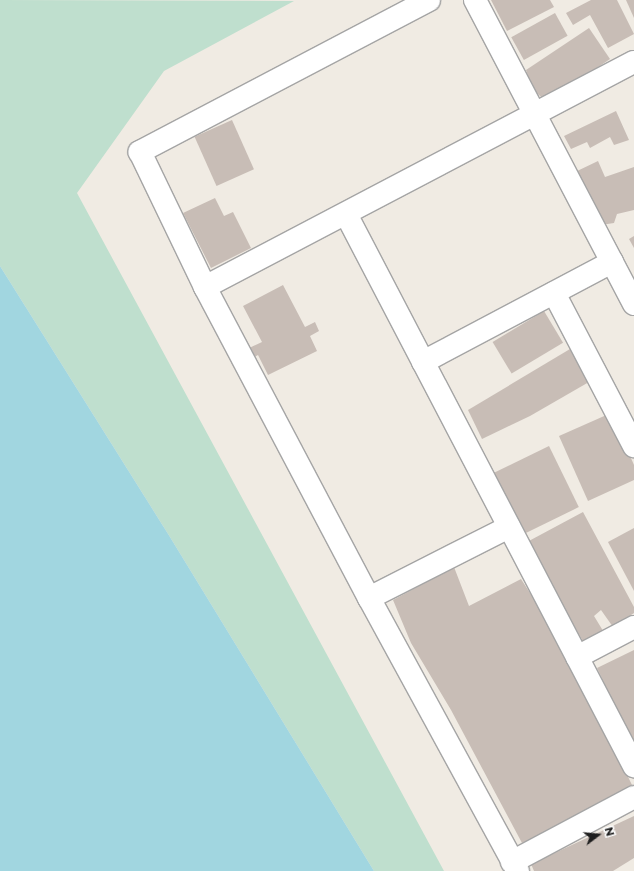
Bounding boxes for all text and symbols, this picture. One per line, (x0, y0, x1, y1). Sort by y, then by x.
north arrow (578, 815, 618, 855)
text: N (602, 825, 617, 838)

